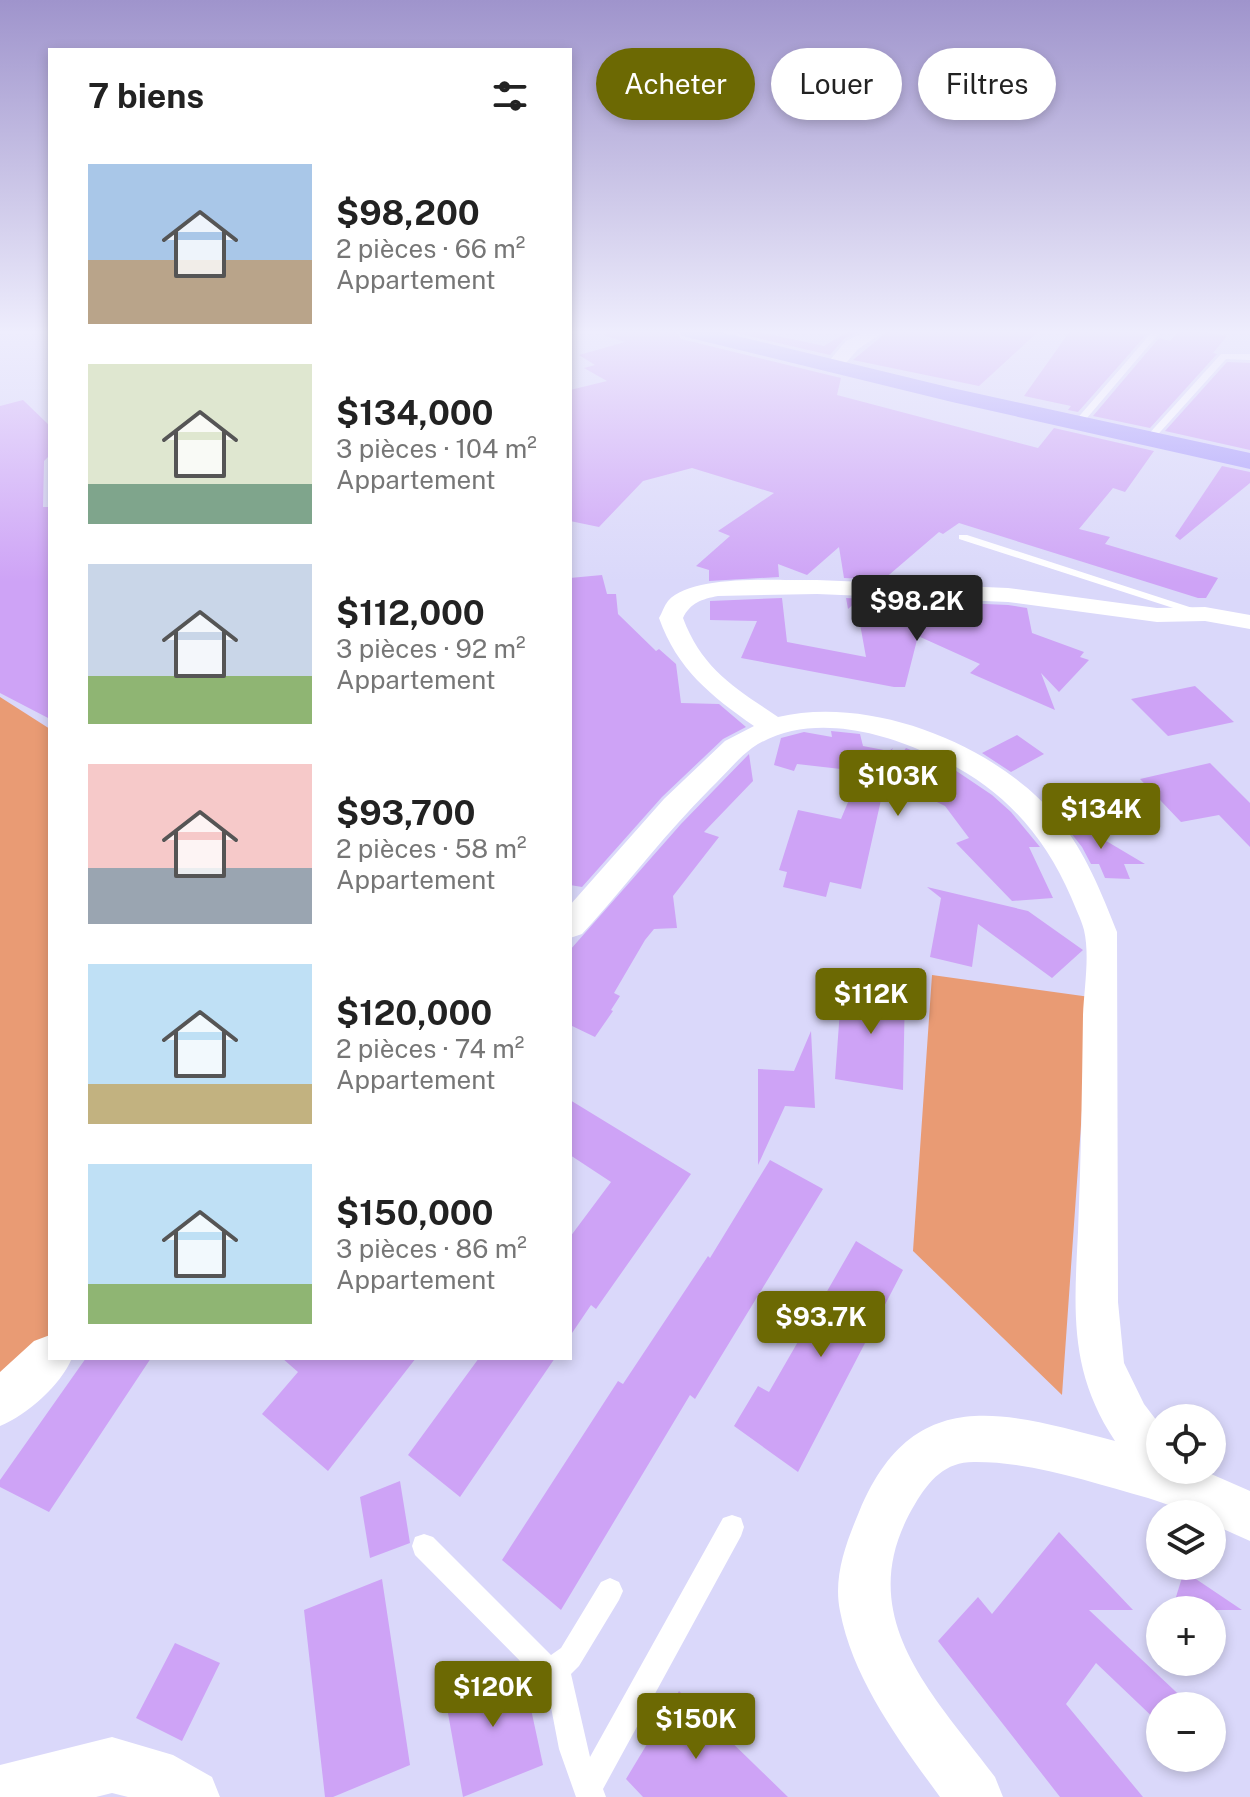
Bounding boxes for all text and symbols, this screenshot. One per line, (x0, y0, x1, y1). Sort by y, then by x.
chip: Acheter (596, 48, 755, 120)
chip: Louer (771, 48, 902, 120)
chip: Filtres (918, 48, 1056, 120)
icon: filters (488, 74, 532, 118)
text: 7 biens (88, 76, 204, 116)
text: $98,200 (336, 193, 480, 233)
icon: home (152, 196, 248, 292)
text: 2 pièces · 66 m² (336, 233, 525, 264)
text: Appartement (336, 264, 496, 295)
text: $134,000 (336, 393, 493, 433)
icon: home (152, 396, 248, 492)
text: 3 pièces · 104 m² (336, 433, 537, 464)
text: Appartement (336, 464, 496, 495)
pin: $98.2K (852, 575, 982, 643)
text: $98.2K (870, 585, 964, 616)
text: $112,000 (336, 593, 485, 633)
icon: home (152, 596, 248, 692)
text: 3 pièces · 92 m² (336, 633, 526, 664)
text: Appartement (336, 664, 496, 695)
pin: $103K (842, 750, 954, 818)
text: $103K (857, 760, 939, 791)
pin: $134K (1045, 783, 1157, 851)
text: $93,700 (336, 793, 475, 833)
text: $134K (1060, 793, 1142, 824)
icon: home (152, 796, 248, 892)
text: 2 pièces · 58 m² (336, 833, 527, 864)
text: Appartement (336, 864, 496, 895)
pin: $112K (815, 968, 927, 1036)
text: $112K (833, 978, 909, 1009)
text: $120,000 (336, 993, 492, 1033)
icon: home (152, 996, 248, 1092)
text: 2 pièces · 74 m² (336, 1033, 524, 1064)
text: Appartement (336, 1064, 496, 1095)
text: $150,000 (336, 1193, 494, 1233)
icon: home (152, 1196, 248, 1292)
text: 3 pièces · 86 m² (336, 1233, 527, 1264)
text: Appartement (336, 1264, 496, 1295)
pin: $93.7K (756, 1291, 886, 1359)
text: $93.7K (775, 1301, 867, 1332)
map controls (1146, 1404, 1226, 1772)
button: locate (1146, 1404, 1226, 1484)
button: layers (1146, 1500, 1226, 1580)
button: + (1146, 1596, 1226, 1676)
pin: $120K (437, 1661, 549, 1729)
text: $120K (453, 1671, 533, 1702)
button: − (1146, 1692, 1226, 1772)
pin: $150K (640, 1693, 752, 1761)
text: $150K (655, 1703, 737, 1734)

